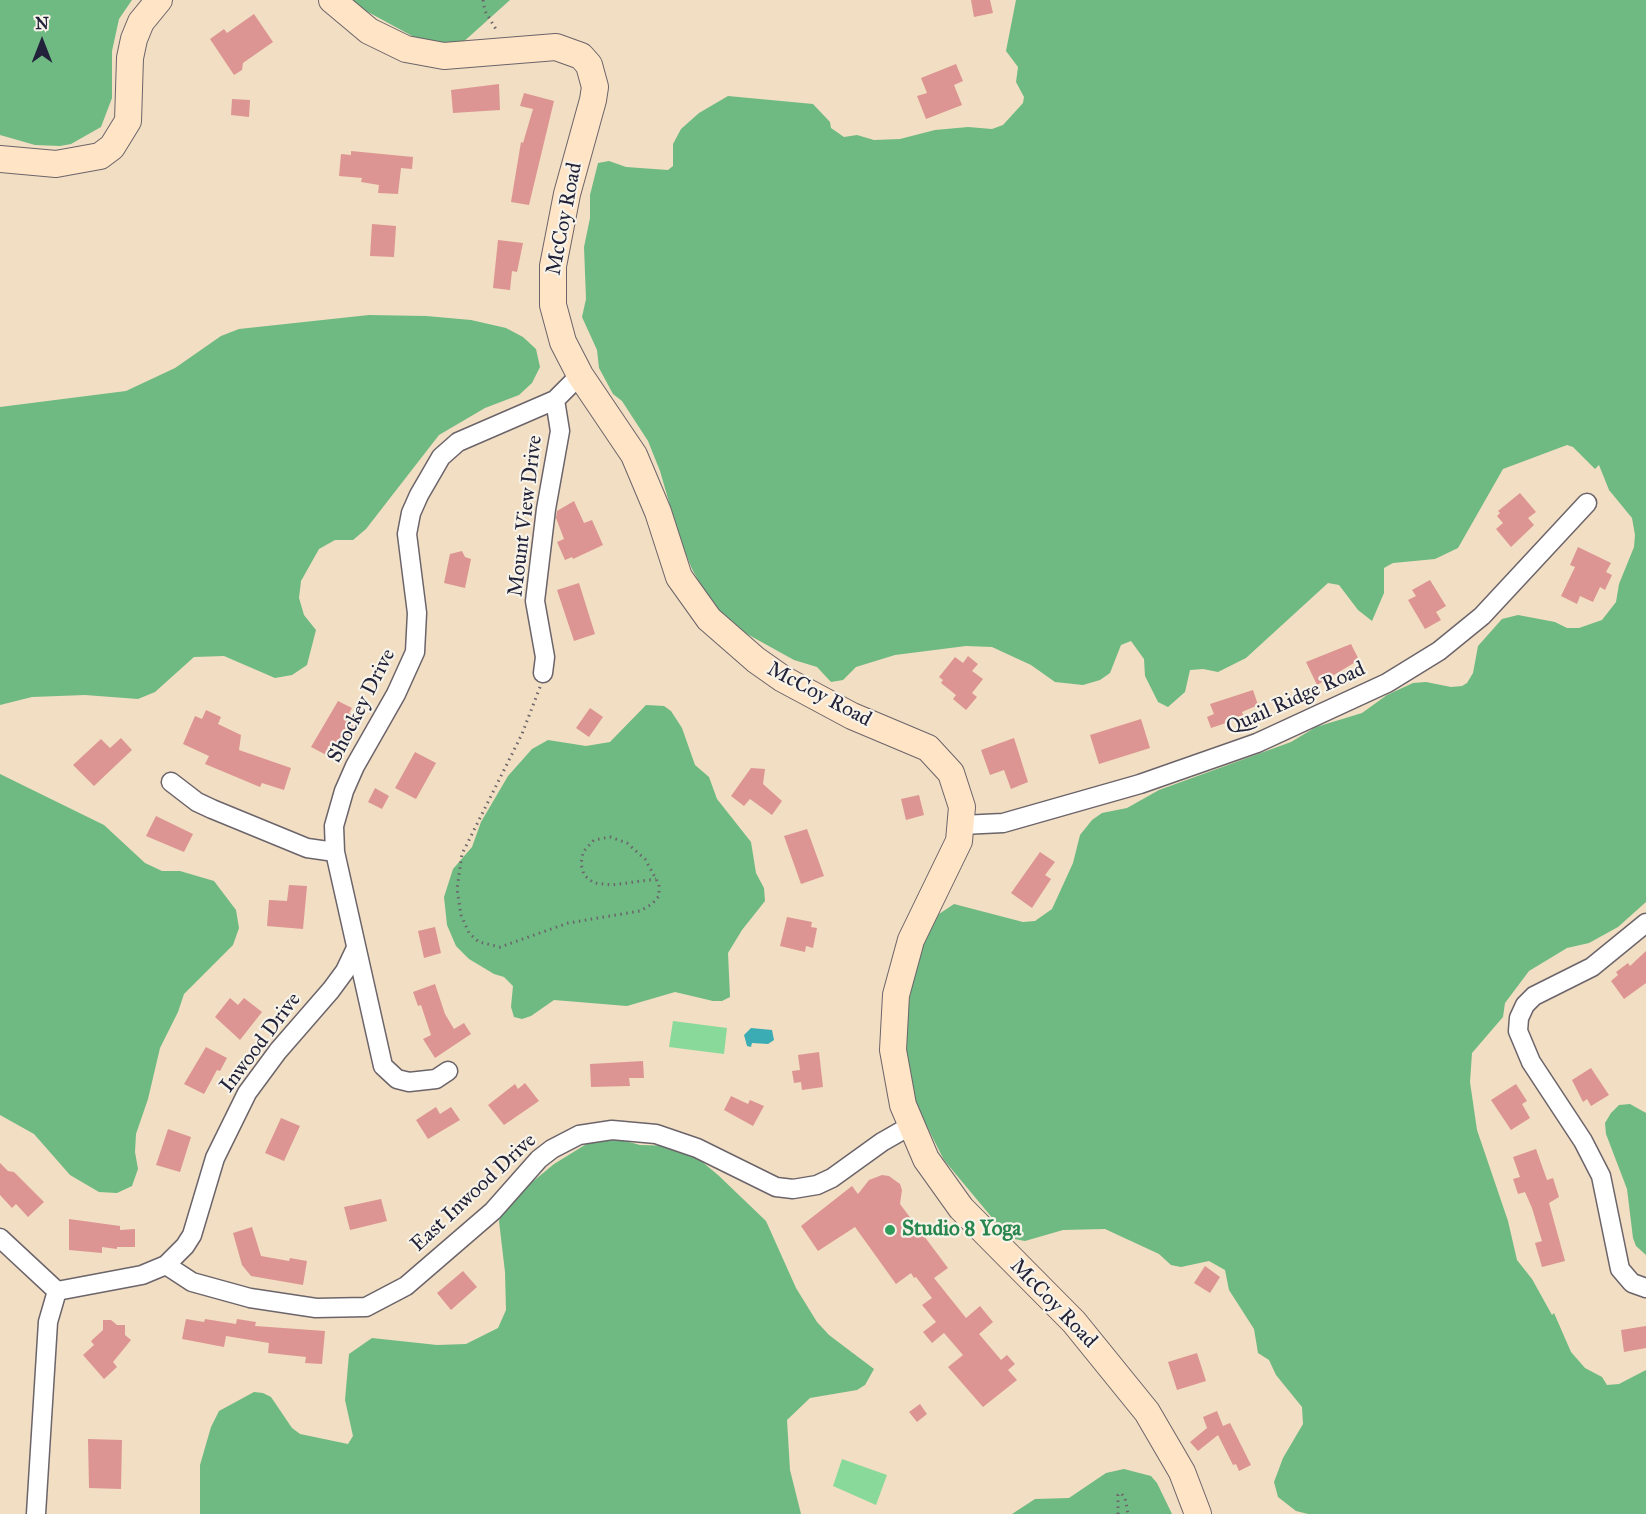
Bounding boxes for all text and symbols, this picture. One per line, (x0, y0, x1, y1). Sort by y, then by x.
north arrow (12, 12, 72, 72)
text: N (35, 14, 49, 33)
street label: McCoy Road (542, 160, 588, 278)
street label: Mount View Drive (504, 434, 548, 598)
street label: Shockey Drive (323, 645, 401, 767)
street label: McCoy Road (763, 657, 875, 733)
street label: Quail Ridge Road (1222, 657, 1370, 741)
street label: Inwood Drive (215, 988, 307, 1098)
street label: East Inwood Drive (406, 1128, 542, 1258)
place label: Studio 8 Yoga (902, 1217, 1021, 1243)
marker: Studio 8 Yoga (883, 1223, 897, 1237)
street label: McCoy Road (1004, 1254, 1102, 1354)

